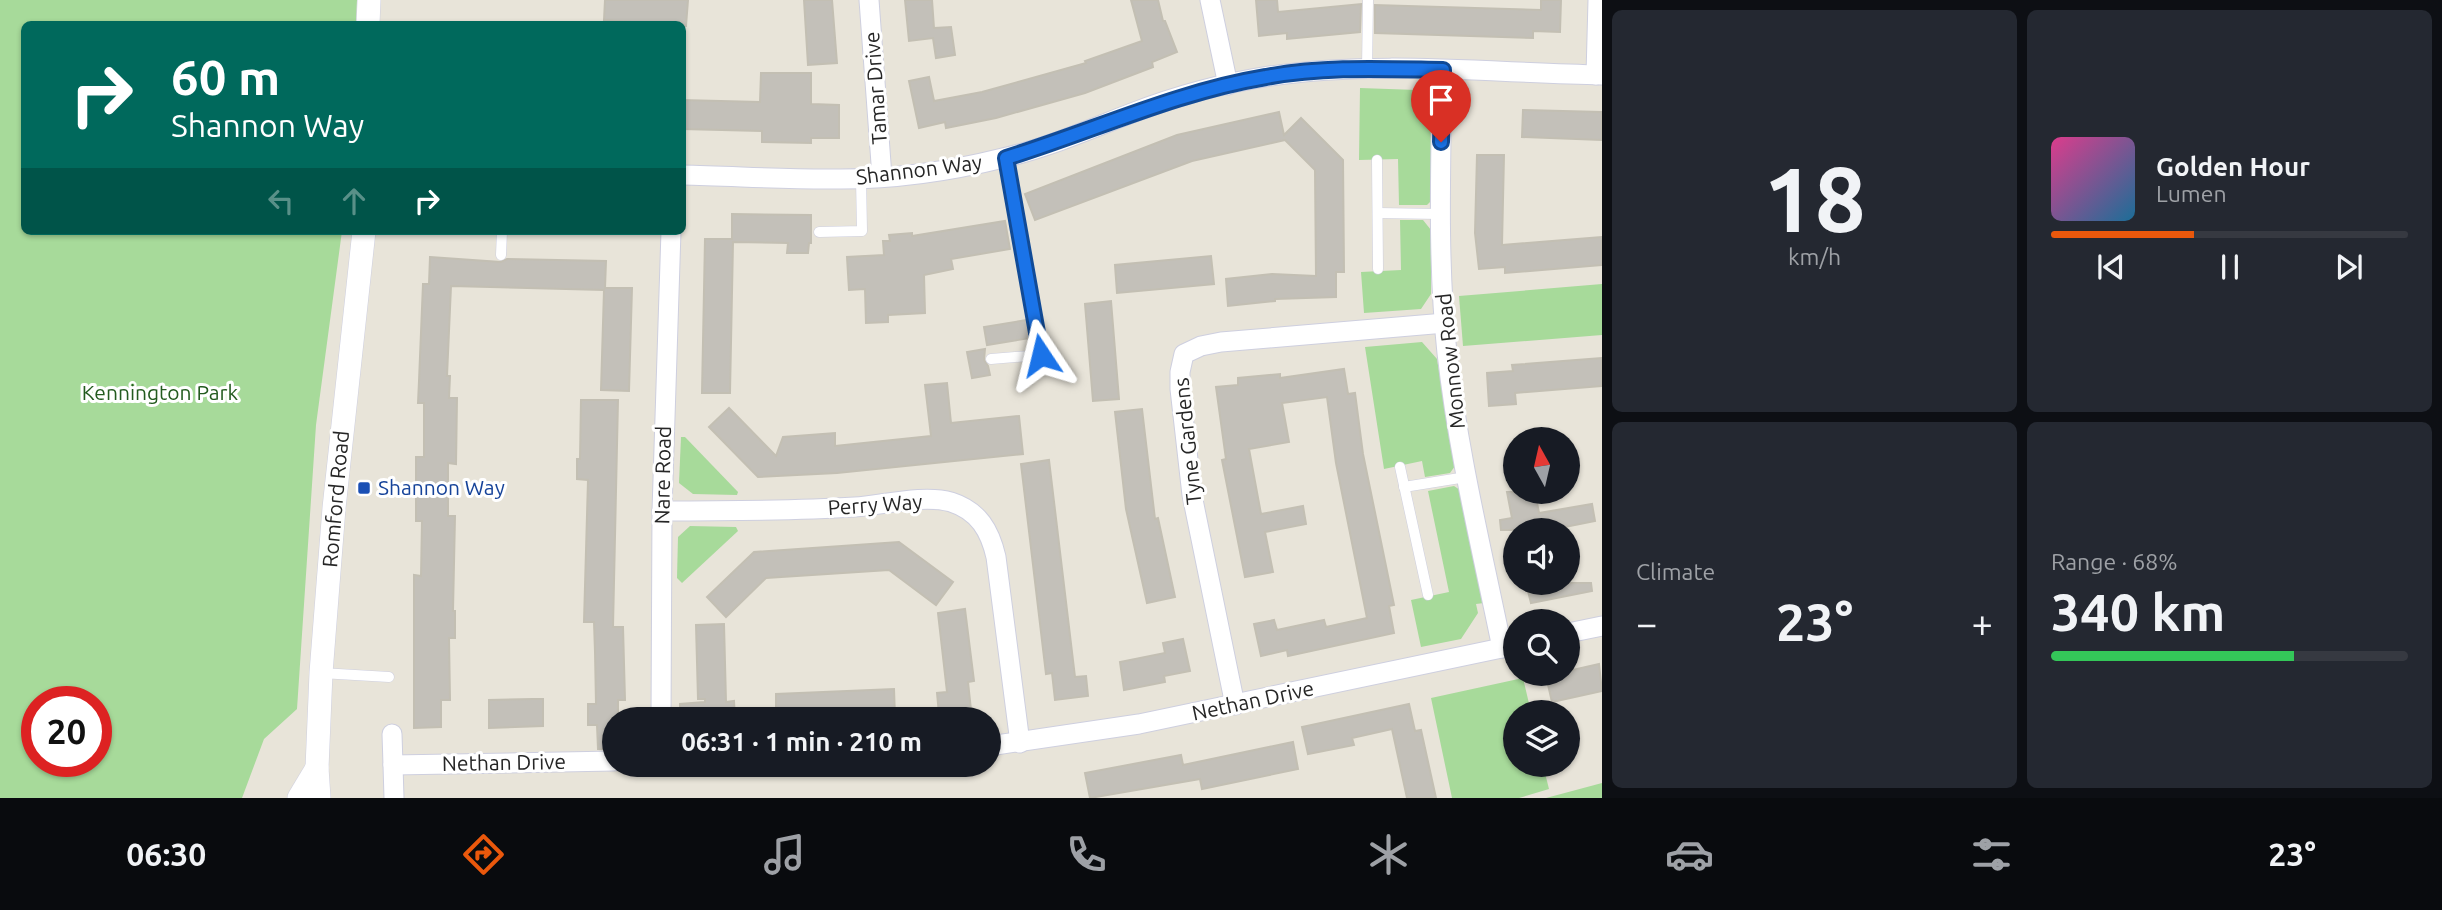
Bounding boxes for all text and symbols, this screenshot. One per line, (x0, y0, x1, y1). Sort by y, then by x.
street label: Tamar Drive (859, 31, 891, 145)
icon: right (56, 49, 147, 140)
text: 60 m (171, 49, 280, 104)
pin (1411, 70, 1471, 142)
icon: arrive (1422, 81, 1460, 119)
text: Shannon Way (171, 107, 364, 143)
text: 18 (1763, 147, 1866, 249)
street label: Shannon Way (855, 149, 983, 189)
text: Golden Hour (2156, 152, 2310, 181)
text: Lumen (2156, 181, 2227, 206)
icon: left (262, 182, 300, 220)
icon: ahead (335, 182, 373, 220)
icon: right (408, 182, 446, 220)
text: km/h (1788, 244, 1841, 269)
icon: previous (2092, 248, 2130, 286)
icon: pause (2211, 248, 2249, 286)
icon: next (2330, 248, 2368, 286)
street label: Monnow Road (1431, 292, 1469, 430)
position arrow (1004, 318, 1078, 392)
street label: Tyne Gardens (1168, 376, 1206, 506)
park label: Kennington Park (82, 380, 239, 404)
street label: Nare Road (649, 426, 675, 524)
north arrow (1503, 427, 1580, 504)
map controls (1503, 427, 1580, 777)
street label: Romford Road (317, 430, 353, 568)
place label: Shannon Way (378, 475, 505, 499)
marker: Shannon Way (356, 480, 372, 496)
street label: Perry Way (827, 489, 923, 519)
button: sound (1503, 518, 1580, 595)
text: Range · 68% (2051, 549, 2178, 574)
text: Climate (1636, 559, 1715, 584)
text: 340 km (2051, 583, 2225, 641)
text: 23° (1776, 593, 1853, 651)
text: − (1636, 602, 1657, 644)
text: + (1972, 602, 1993, 644)
button: search (1503, 609, 1580, 686)
street label: Nethan Drive (1190, 675, 1316, 725)
speed limit sign: 20 (21, 686, 112, 777)
button: layers (1503, 700, 1580, 777)
text: 06:31 · 1 min · 210 m (681, 727, 922, 756)
street label: Nethan Drive (442, 749, 566, 775)
icon: directions (459, 830, 508, 879)
icon: music (760, 830, 809, 879)
icon: phone (1062, 830, 1111, 879)
icon: climate (1364, 830, 1413, 879)
icon: car (1665, 830, 1714, 879)
icon: filters (1967, 830, 2016, 879)
text: 06:30 (126, 836, 206, 872)
text: 23° (2268, 836, 2316, 872)

